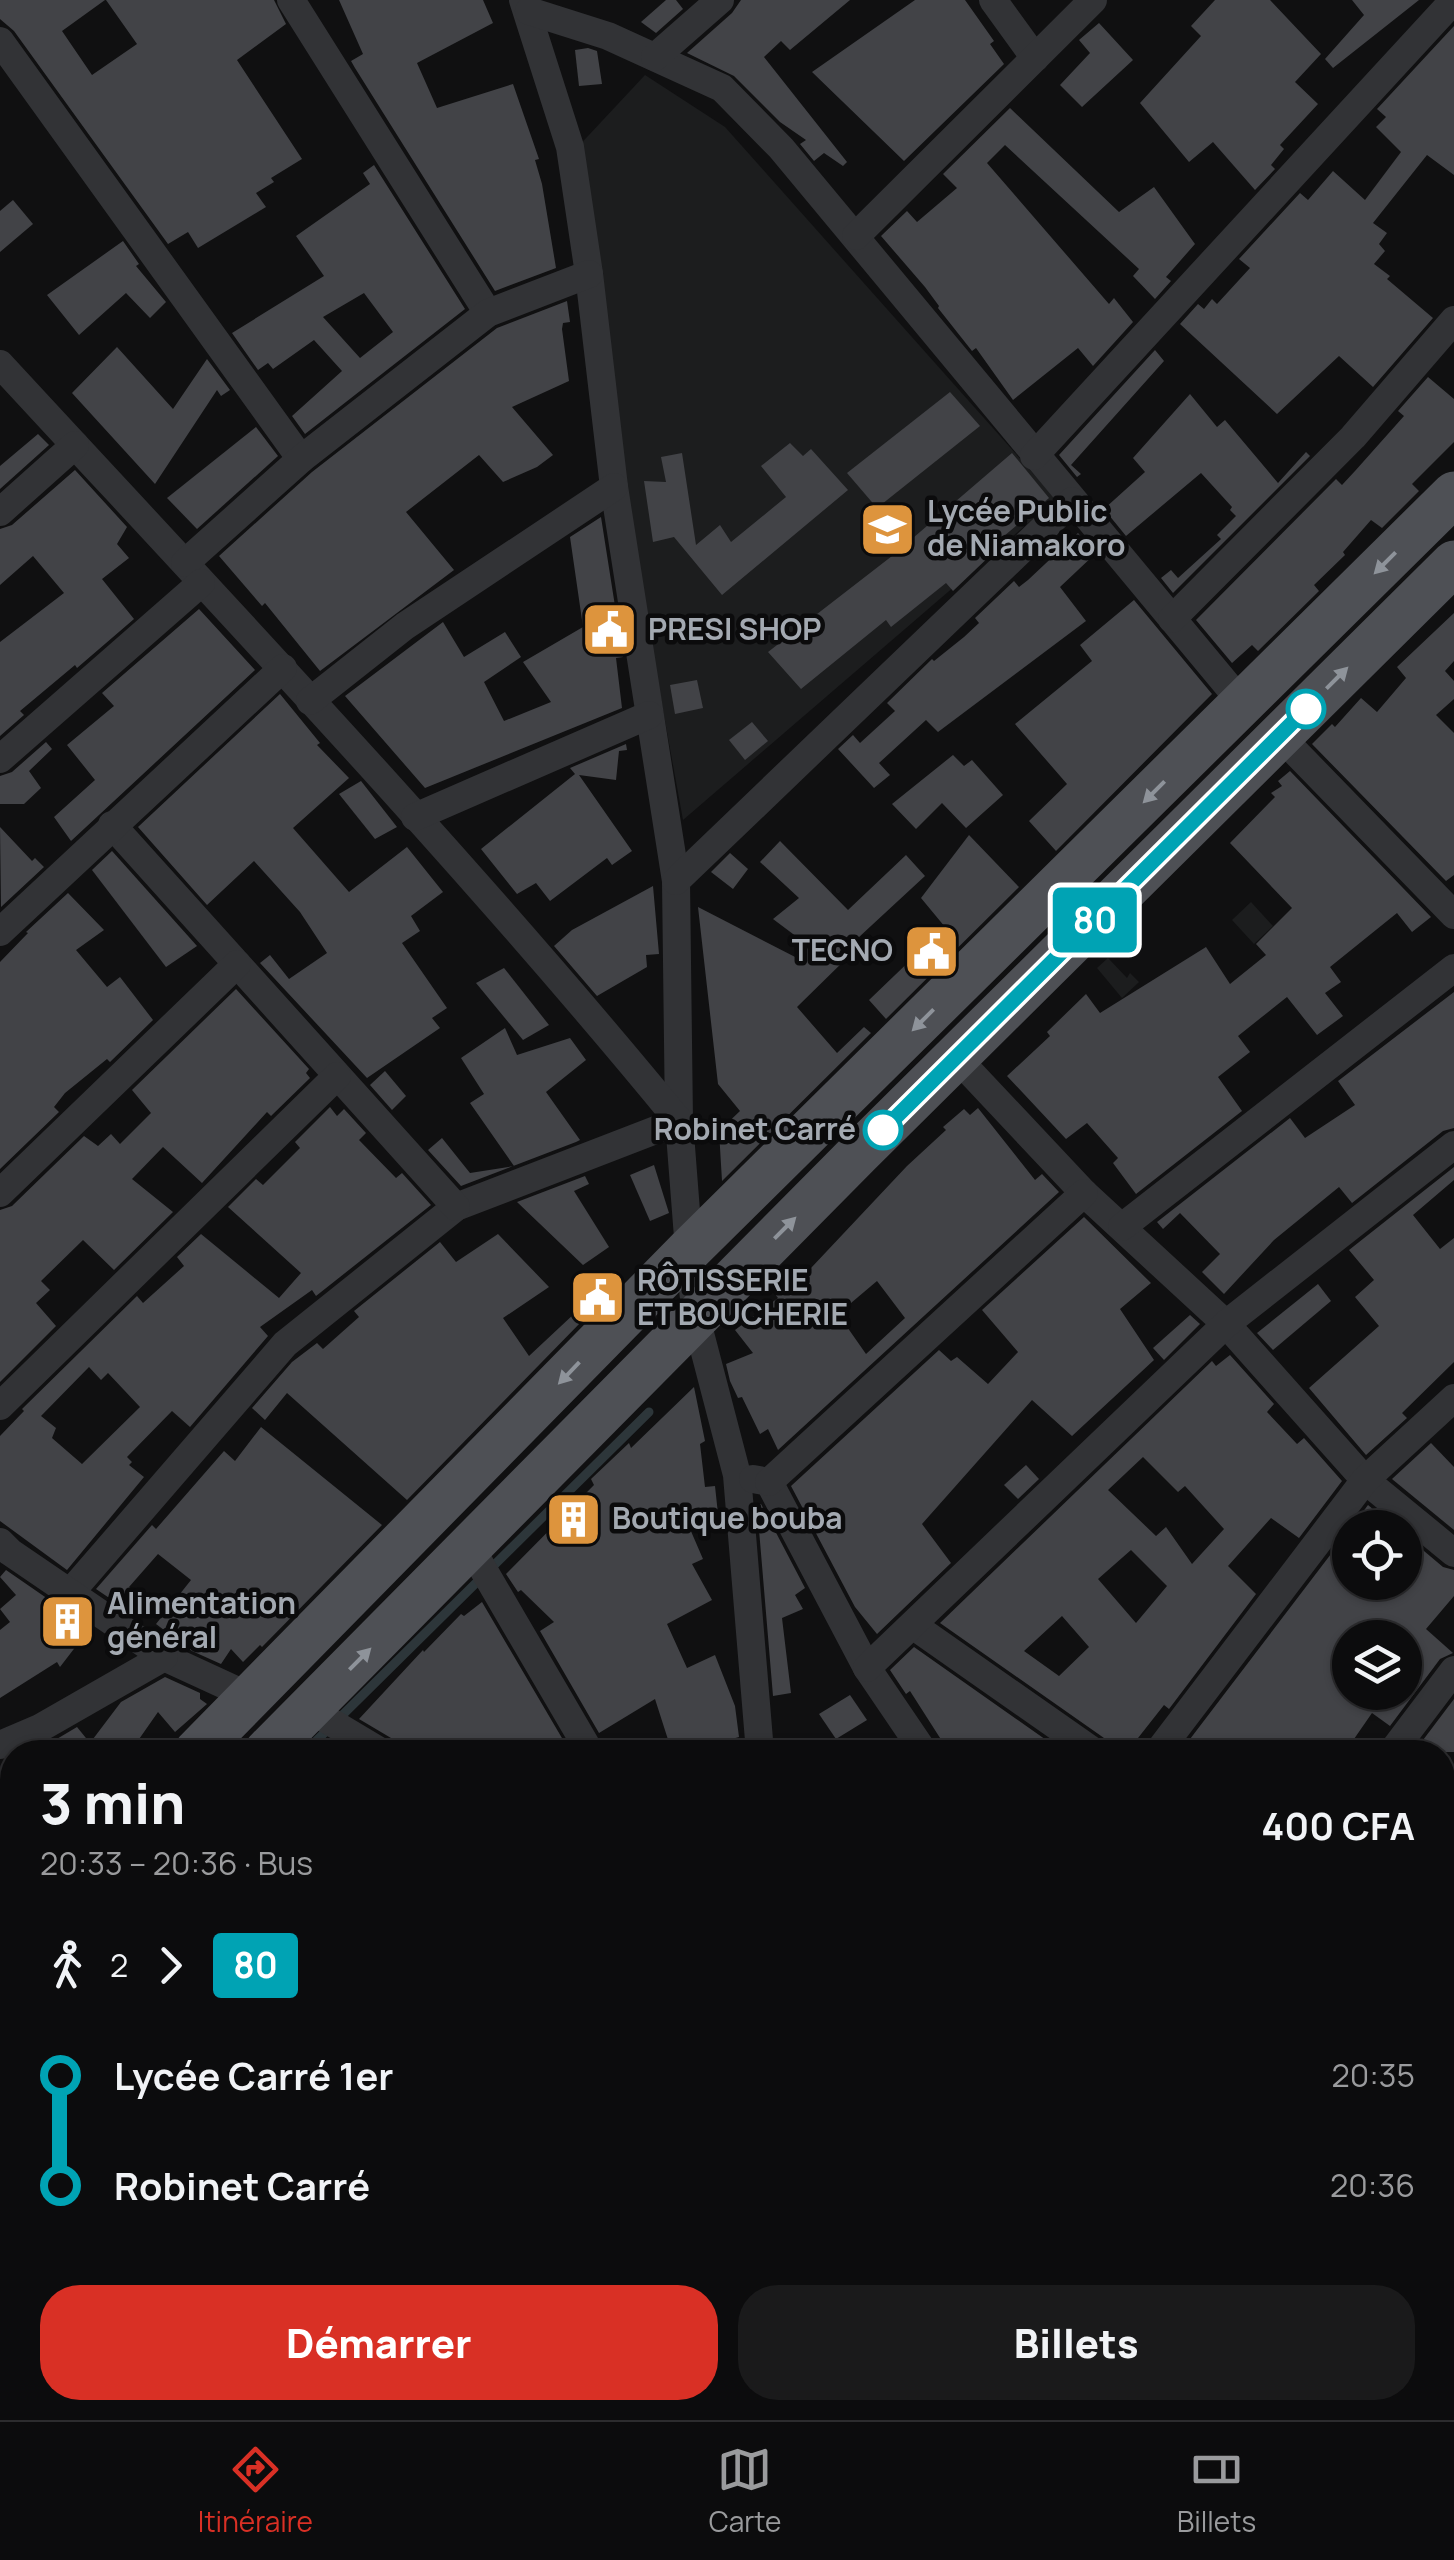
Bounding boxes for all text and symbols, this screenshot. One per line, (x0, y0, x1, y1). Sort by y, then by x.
place label: Lycée Public de Niamakoro (927, 490, 1126, 565)
school or university icon: Lycée Public de Niamakoro (858, 499, 918, 559)
one-way arrow (1373, 551, 1397, 574)
public building icon: PRESI SHOP (579, 600, 639, 660)
place label: PRESI SHOP (648, 608, 821, 649)
one-way arrow (1325, 667, 1349, 690)
unlabelled marker (1287, 690, 1325, 728)
one-way arrow (1142, 779, 1166, 803)
line badge: 80 (1050, 888, 1140, 952)
text: 80 (1073, 896, 1117, 944)
public building icon: TECNO (902, 921, 962, 981)
place label: TECNO (792, 929, 893, 970)
one-way arrow (911, 1008, 935, 1031)
place label: Robinet Carré (654, 1108, 856, 1149)
marker: Robinet Carré (864, 1111, 902, 1149)
one-way arrow (772, 1217, 796, 1241)
place label: RÔTISSERIE ET BOUCHERIE (637, 1259, 848, 1334)
public building icon: RÔTISSERIE ET BOUCHERIE (568, 1268, 628, 1328)
one-way arrow (558, 1361, 581, 1385)
building icon: Boutique bouba (543, 1489, 603, 1549)
place label: Boutique bouba (612, 1497, 843, 1538)
map controls (1332, 1510, 1422, 1710)
button: locate (1332, 1510, 1422, 1600)
place label: Alimentation général (107, 1582, 296, 1657)
building icon: Alimentation général (38, 1591, 98, 1651)
button: layers (1332, 1620, 1422, 1710)
one-way arrow (347, 1648, 371, 1671)
text: 3 min (40, 1765, 185, 1841)
text: 400 CFA (1261, 1799, 1415, 1851)
text: 20:33 – 20:36 · Bus (40, 1841, 313, 1885)
icon: walk (40, 1938, 95, 1993)
icon: forward (143, 1938, 198, 1993)
text: 80 (233, 1941, 278, 1989)
text: 2 (110, 1943, 128, 1987)
text: Lycée Carré 1er (114, 2049, 394, 2101)
text: 20:35 (1331, 2053, 1415, 2097)
text: Robinet Carré (114, 2159, 370, 2211)
text: 20:36 (1330, 2163, 1415, 2207)
button: Démarrer (40, 2285, 718, 2400)
button: Billets (738, 2285, 1415, 2400)
tab: Itinéraire (198, 2442, 313, 2540)
tab: Carte (709, 2442, 781, 2540)
tab: Billets (1177, 2442, 1256, 2540)

